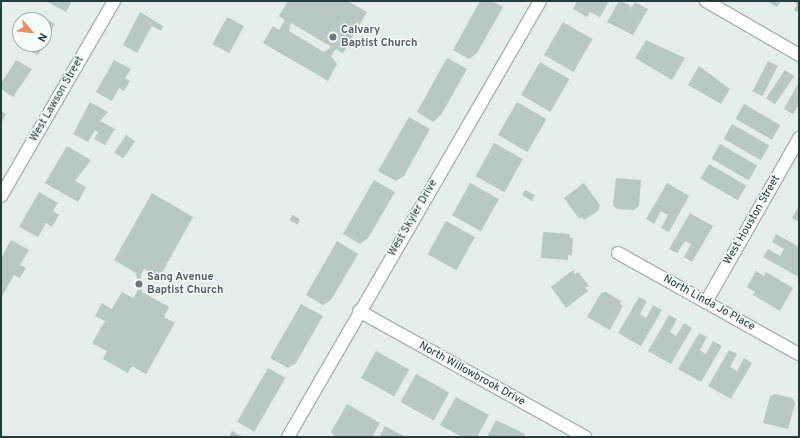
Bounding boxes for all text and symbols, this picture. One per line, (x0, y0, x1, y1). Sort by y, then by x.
north arrow (12, 12, 52, 52)
place label: Calvary Baptist Church (341, 24, 417, 50)
text: N (34, 30, 50, 44)
marker: Calvary Baptist Church (328, 32, 338, 42)
street label: West Lawson Street (27, 54, 87, 144)
street label: West Houston Street (721, 173, 783, 267)
street label: West Skyler Drive (386, 177, 440, 259)
place label: Sang Avenue Baptist Church (147, 271, 223, 297)
street label: North Linda Jo Place (661, 272, 757, 334)
marker: Sang Avenue Baptist Church (134, 279, 144, 289)
street label: North Willowbrook Drive (416, 339, 528, 409)

